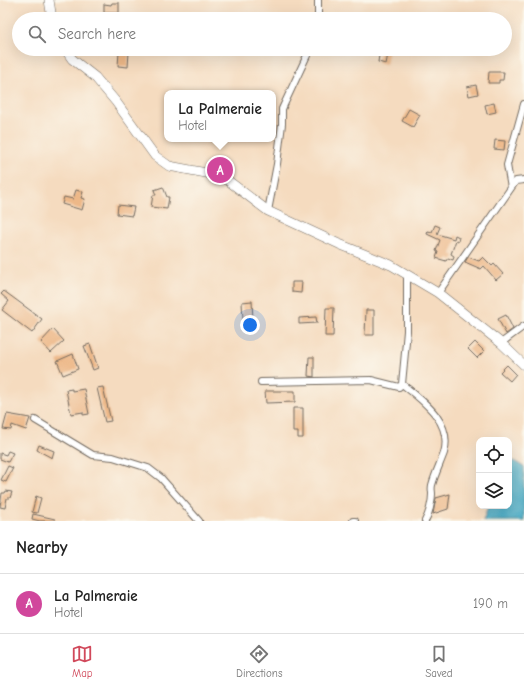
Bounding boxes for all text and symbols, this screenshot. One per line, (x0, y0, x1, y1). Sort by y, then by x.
search box (12, 12, 512, 56)
icon: search (26, 23, 48, 45)
text: Search here (58, 25, 136, 43)
popup (164, 90, 276, 142)
text: La Palmeraie (178, 100, 262, 118)
text: Hotel (178, 118, 207, 133)
pin: A (207, 155, 233, 185)
your location (240, 315, 260, 335)
map controls (476, 437, 512, 509)
button: locate (476, 437, 512, 473)
button: layers (476, 473, 512, 509)
text: Nearby (16, 538, 67, 557)
text: La Palmeraie (54, 587, 138, 605)
text: A (25, 596, 33, 611)
text: 190 m (473, 596, 508, 611)
text: Hotel (54, 605, 83, 620)
tab: Map (71, 643, 93, 680)
tab: Directions (236, 643, 283, 680)
tab: Saved (425, 643, 453, 680)

